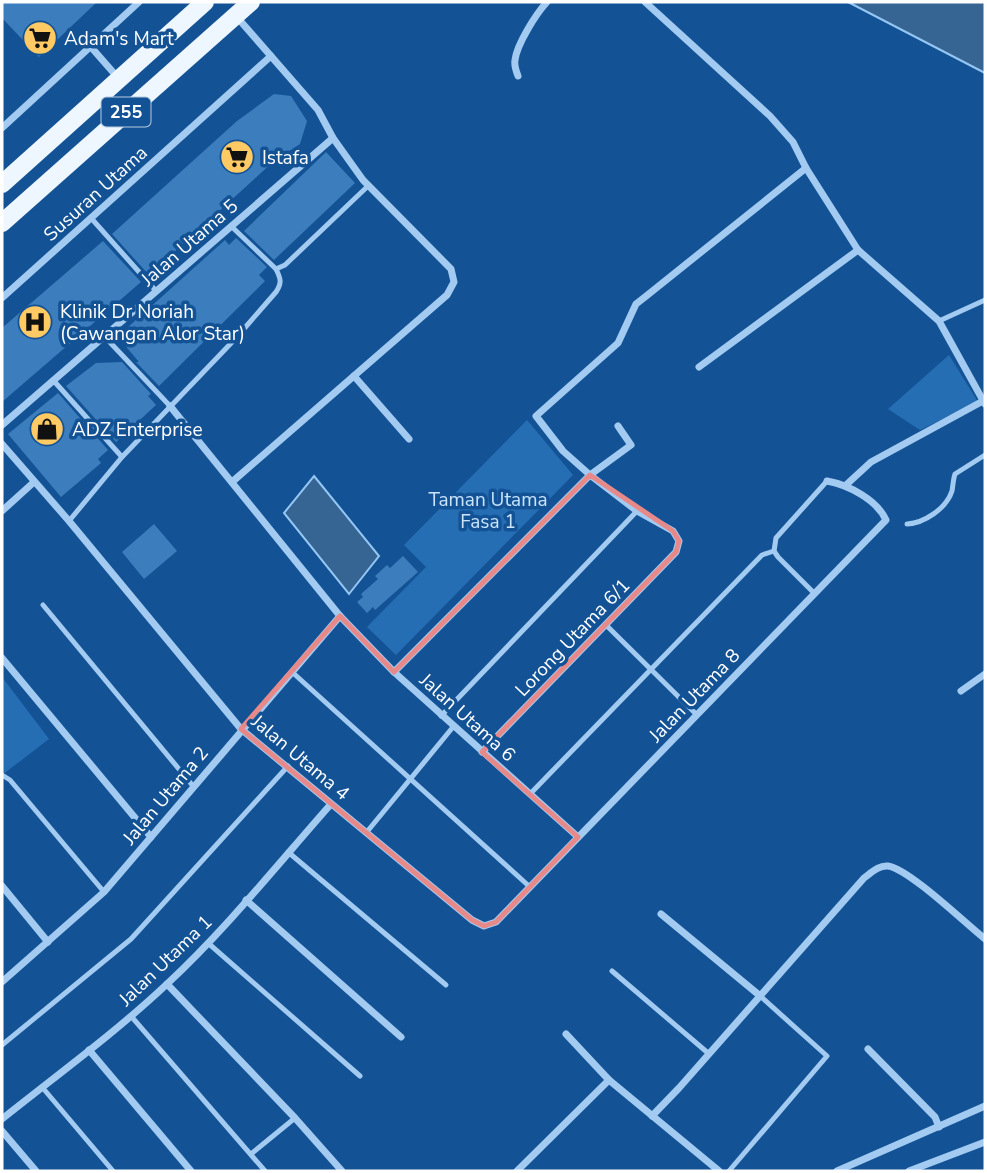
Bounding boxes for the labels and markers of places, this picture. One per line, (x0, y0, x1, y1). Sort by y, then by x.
supermarket icon: Adam's Mart (21, 19, 59, 57)
place label: Adam's Mart (64, 26, 174, 52)
supermarket icon: Istafa (218, 138, 256, 176)
place label: Istafa (262, 145, 309, 171)
place label: Klinik Dr Noriah (Cawangan Alor Star) (60, 299, 245, 347)
hospital icon: Klinik Dr Noriah (Cawangan Alor Star) (16, 303, 54, 341)
shop icon: ADZ Enterprise (28, 410, 66, 448)
place label: ADZ Enterprise (72, 417, 203, 443)

